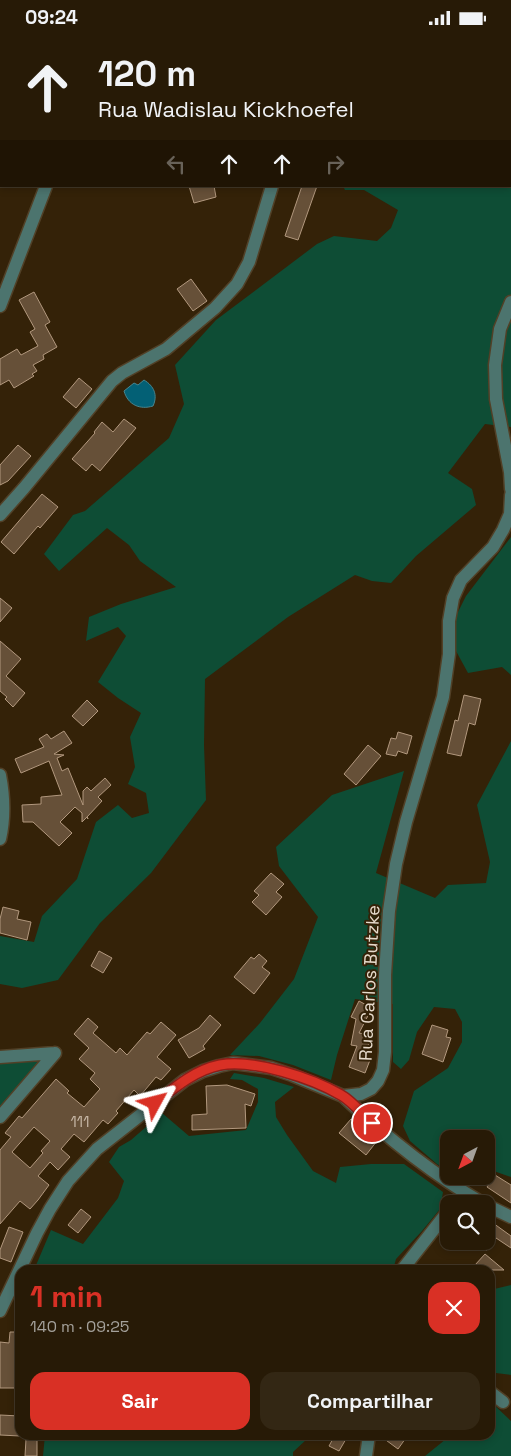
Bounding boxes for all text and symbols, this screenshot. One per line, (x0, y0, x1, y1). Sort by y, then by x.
text: 09:24 (25, 5, 78, 30)
text: 120 m (98, 52, 196, 96)
icon: ahead (15, 55, 80, 120)
text: Rua Wadislau Kickhoefel (98, 95, 354, 123)
icon: left (162, 150, 190, 178)
icon: ahead (215, 150, 243, 178)
icon: ahead (268, 150, 296, 178)
icon: right (321, 150, 349, 178)
street label: Rua Carlos Butzke (353, 904, 385, 1062)
position arrow (128, 1076, 180, 1128)
pin (351, 1102, 393, 1144)
icon: arrive (358, 1109, 386, 1137)
house number: 111 (71, 1112, 89, 1131)
north arrow (440, 1130, 495, 1185)
map controls (440, 1130, 495, 1250)
button: search (440, 1195, 495, 1250)
text: 1 min (30, 1277, 103, 1316)
button: close (428, 1282, 480, 1334)
text: 140 m · 09:25 (30, 1316, 129, 1337)
button: Sair (30, 1372, 250, 1430)
button: Compartilhar (260, 1372, 480, 1430)

